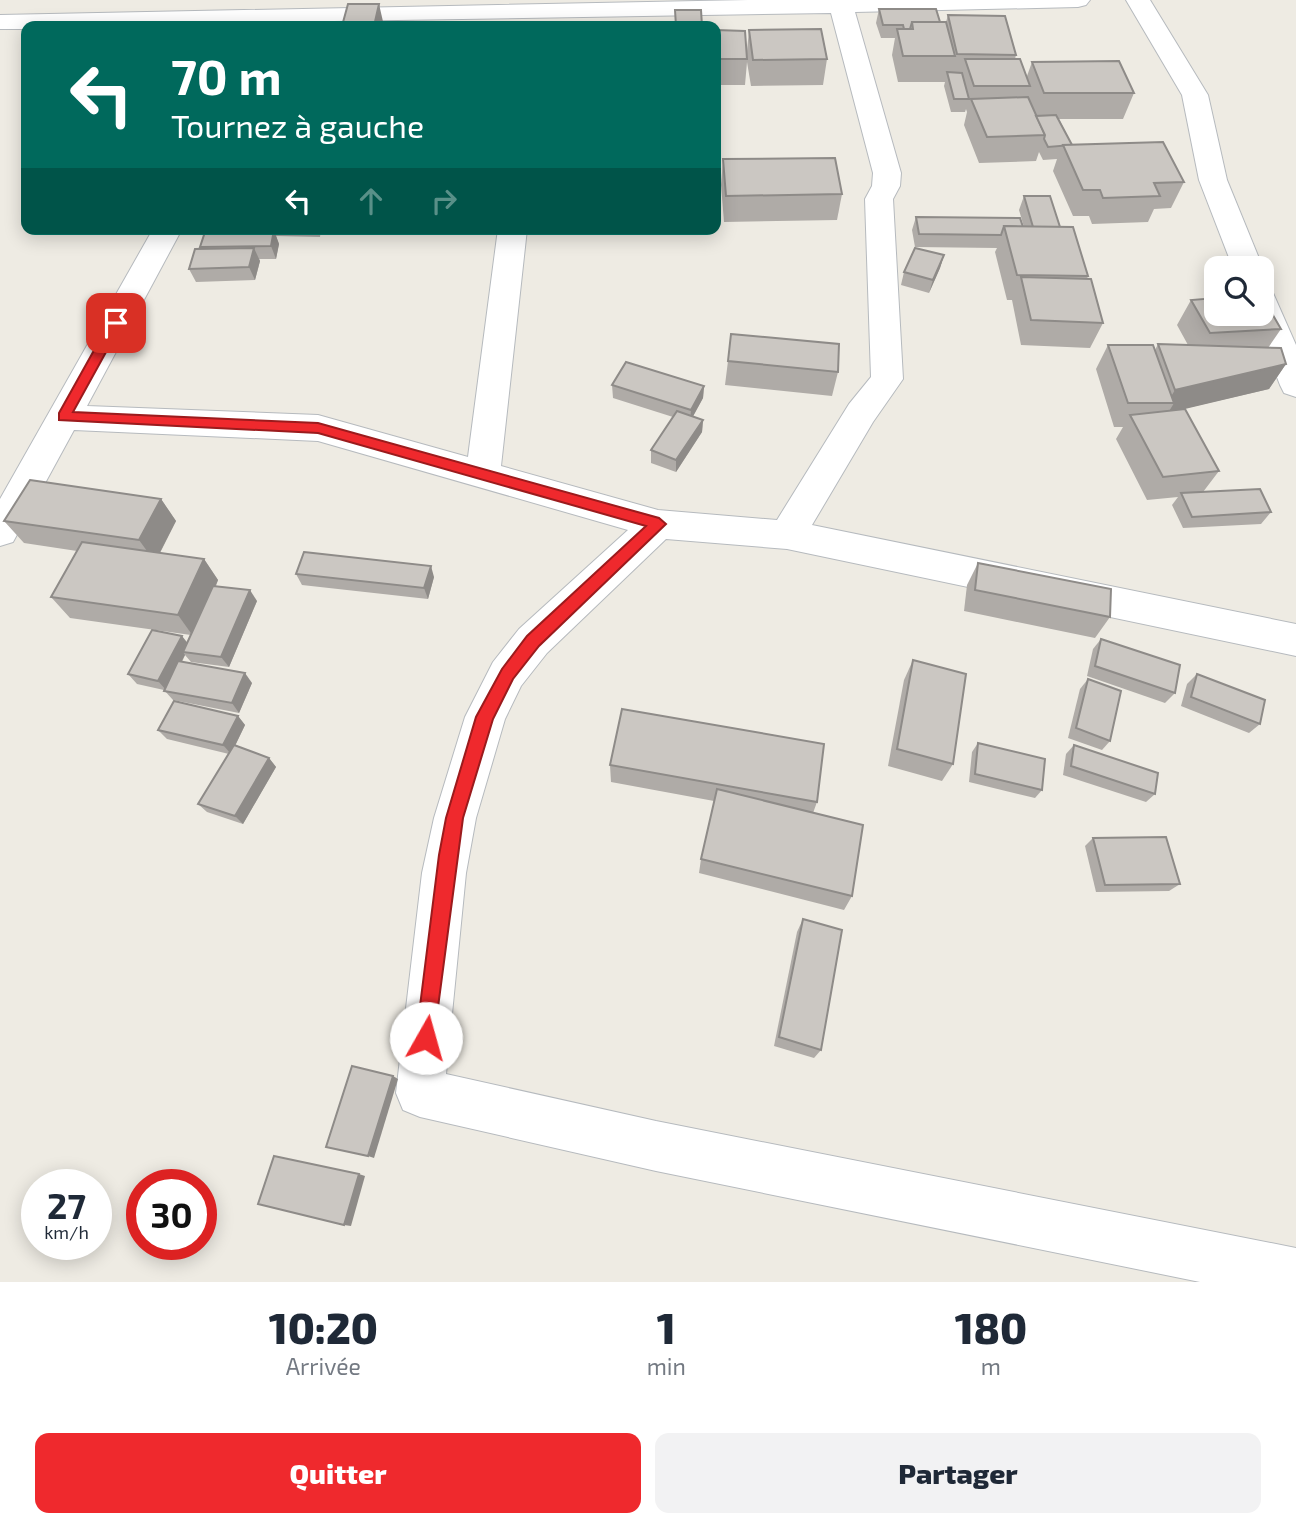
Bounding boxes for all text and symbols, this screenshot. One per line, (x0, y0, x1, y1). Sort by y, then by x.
text: 70 m (171, 46, 282, 105)
icon: left (56, 49, 147, 140)
text: Tournez à gauche (171, 106, 424, 144)
icon: left (279, 182, 317, 220)
icon: ahead (352, 182, 390, 220)
icon: right (425, 182, 463, 220)
map controls (1204, 256, 1274, 326)
button: search (1204, 256, 1274, 326)
pin (86, 293, 146, 353)
icon: arrive (97, 304, 135, 342)
position arrow (389, 1001, 463, 1075)
speed limit sign: 30 (126, 1169, 217, 1260)
text: 27 (47, 1184, 86, 1226)
text: km/h (44, 1221, 89, 1243)
text: 10:20 (269, 1302, 378, 1352)
text: 1 (657, 1302, 676, 1352)
text: 180 (955, 1302, 1027, 1352)
text: Arrivée (286, 1352, 361, 1380)
text: min (647, 1352, 686, 1380)
text: m (981, 1352, 1001, 1380)
button: Quitter (35, 1433, 641, 1513)
button: Partager (655, 1433, 1261, 1513)

